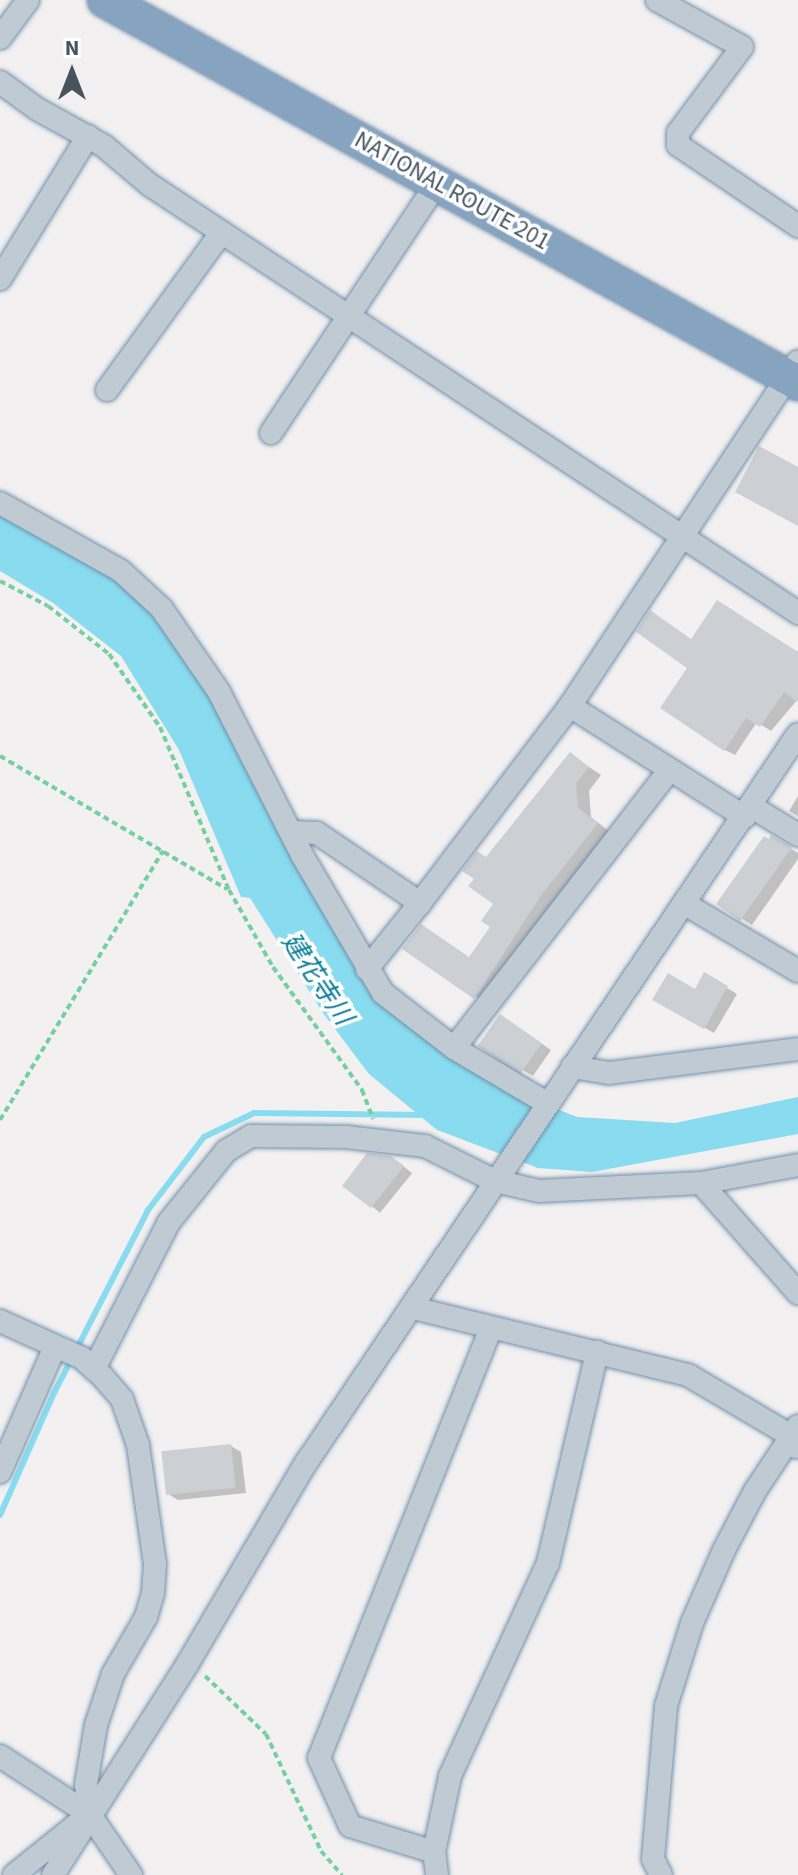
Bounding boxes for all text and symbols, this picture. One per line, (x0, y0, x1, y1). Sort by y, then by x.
north arrow (32, 32, 112, 112)
text: N (65, 32, 79, 64)
street label: NATIONAL ROUTE 201 (349, 125, 555, 257)
water label: 建花寺川 (275, 927, 359, 1031)

